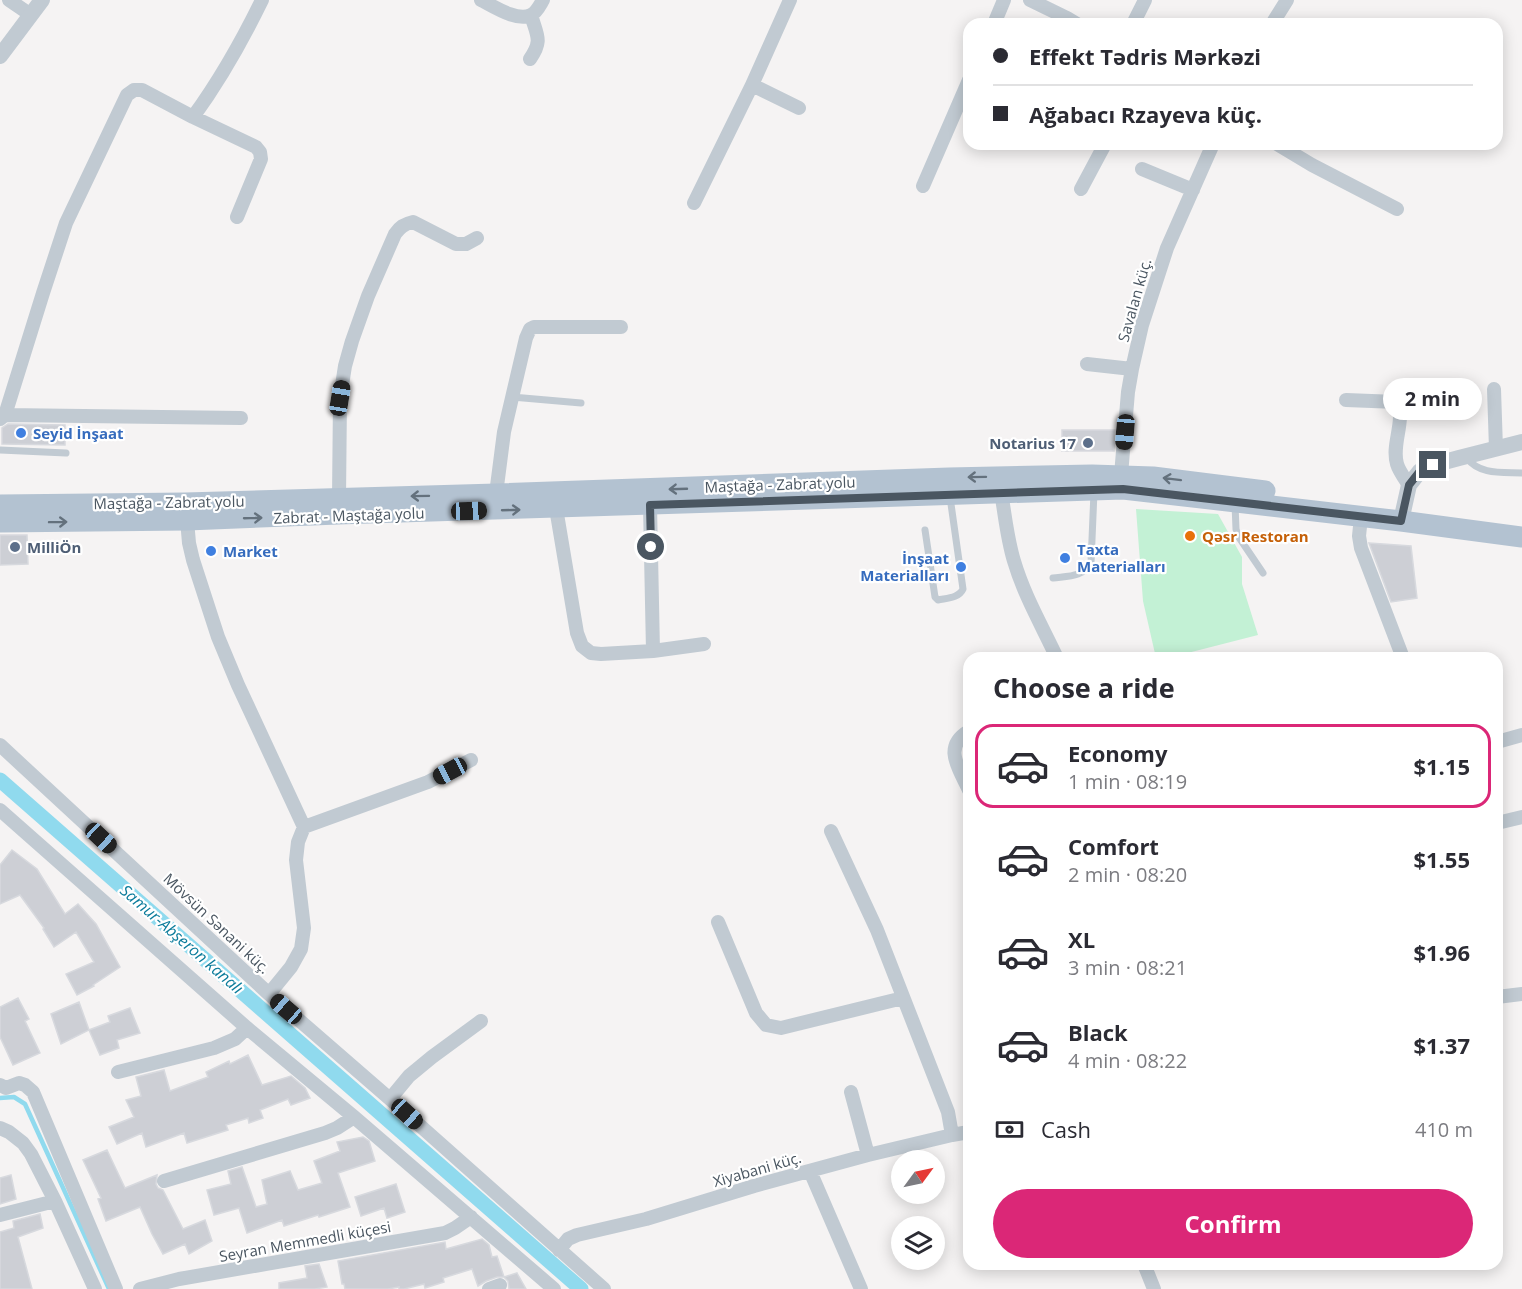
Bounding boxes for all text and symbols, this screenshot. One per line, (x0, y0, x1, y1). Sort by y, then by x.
text: Effekt Tədris Mərkəzi (1029, 41, 1261, 71)
text: Ağabacı Rzayeva küç. (1029, 99, 1262, 129)
street label: Savalan küç. (1113, 256, 1155, 344)
callout: 2 min (1384, 378, 1482, 420)
car (328, 379, 352, 417)
text: 2 min (1405, 385, 1460, 412)
car (1114, 413, 1136, 451)
place label: Seyid İnşaat (33, 423, 124, 443)
marker: Seyid İnşaat (14, 426, 28, 440)
place label: Notarius 17 (989, 433, 1076, 453)
marker: Notarius 17 (1081, 436, 1095, 450)
route end (1419, 451, 1446, 478)
street label: Maştağa - Zabrat yolu (704, 471, 856, 497)
one-way arrow (968, 471, 988, 483)
one-way arrow (1163, 473, 1183, 484)
one-way arrow (668, 483, 688, 494)
one-way arrow (410, 490, 430, 502)
street label: Maştağa - Zabrat yolu (93, 491, 245, 513)
car (451, 501, 487, 521)
street label: Zabrat - Maştağa yolu (273, 502, 425, 528)
one-way arrow (501, 504, 521, 515)
one-way arrow (243, 512, 263, 523)
one-way arrow (48, 516, 68, 528)
place label: Qəsr Restoran (1202, 526, 1309, 546)
marker: Qəsr Restoran (1183, 529, 1197, 543)
route start (637, 533, 664, 560)
place label: MilliÖn (27, 537, 81, 557)
place label: Taxta Materialları (1077, 539, 1166, 576)
marker: MilliÖn (8, 540, 22, 554)
place label: Market (223, 541, 278, 561)
marker: Market (204, 544, 218, 558)
place label: İnşaat Materialları (860, 548, 949, 585)
marker: Taxta Materialları (1058, 551, 1072, 565)
marker: İnşaat Materialları (954, 560, 968, 574)
text: Choose a ride (993, 669, 1175, 706)
text: Economy (1068, 738, 1167, 768)
icon: car (996, 739, 1050, 793)
text: $1.15 (1413, 751, 1470, 781)
car (430, 755, 470, 787)
text: 1 min · 08:19 (1068, 768, 1187, 795)
car (82, 819, 120, 857)
text: Comfort (1068, 831, 1159, 861)
icon: car (996, 832, 1050, 886)
text: $1.55 (1413, 844, 1470, 874)
text: 2 min · 08:20 (1068, 861, 1187, 888)
street label: Mövsün Sənani küç. (159, 868, 275, 978)
water label: Samur-Abşeron kanalı (116, 879, 248, 999)
text: XL (1068, 924, 1095, 954)
icon: car (996, 925, 1050, 979)
text: $1.96 (1413, 937, 1470, 967)
text: 3 min · 08:21 (1068, 954, 1187, 981)
car (267, 990, 305, 1028)
text: Black (1068, 1017, 1128, 1047)
icon: car (996, 1018, 1050, 1072)
text: $1.37 (1413, 1030, 1470, 1060)
text: 4 min · 08:22 (1068, 1047, 1187, 1074)
car (388, 1095, 426, 1133)
icon: cash (993, 1113, 1026, 1146)
text: Cash (1041, 1114, 1091, 1144)
text: 410 m (1415, 1116, 1473, 1143)
street label: Xiyabani küç. (711, 1147, 803, 1191)
north arrow (891, 1150, 945, 1204)
map controls (891, 1150, 945, 1270)
button: Confirm (993, 1189, 1473, 1258)
street label: Seyran Memmedli küçesi (218, 1216, 392, 1266)
button: layers (891, 1216, 945, 1270)

